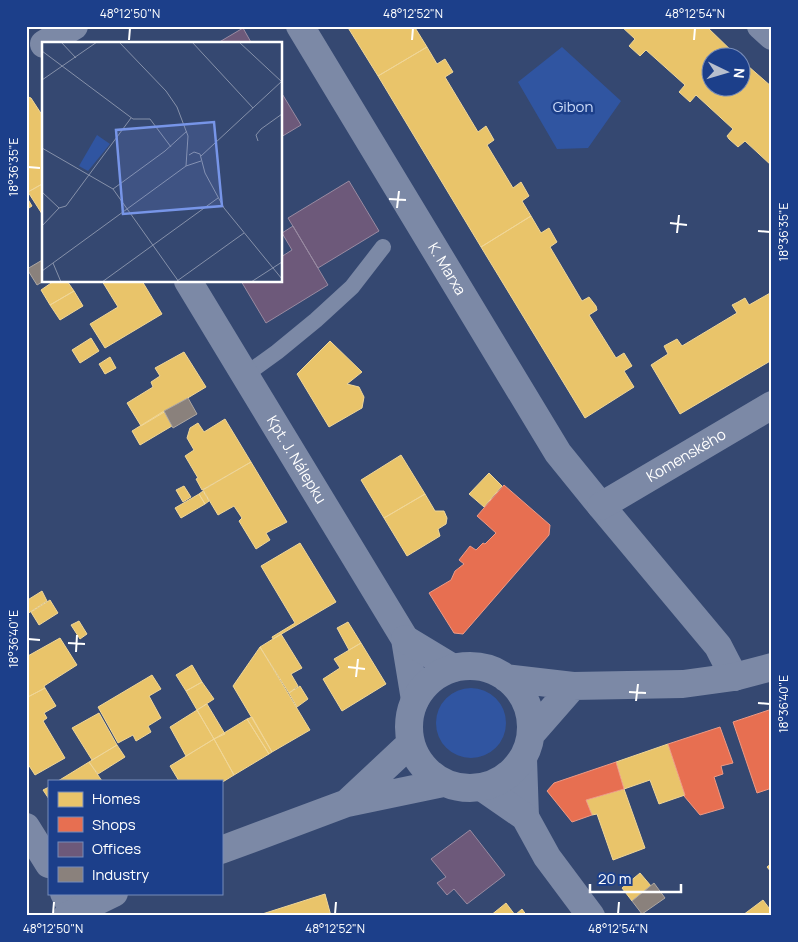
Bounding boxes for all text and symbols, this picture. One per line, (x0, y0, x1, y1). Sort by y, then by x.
text: 48°12'50"N (100, 5, 160, 22)
text: 48°12'52"N (383, 5, 443, 22)
text: 48°12'54"N (665, 5, 725, 22)
inset map (42, 42, 282, 282)
north arrow (700, 48, 750, 98)
text: N (730, 67, 749, 79)
park label: Gibon (553, 96, 593, 117)
text: 18°36'35"E (5, 137, 22, 196)
text: 18°36'35"E (775, 202, 792, 261)
street label: K. Marxa (423, 239, 471, 299)
street label: Kpt. J. Nálepku (262, 411, 332, 507)
street label: Komenského (642, 424, 730, 487)
text: 18°36'40"E (5, 610, 22, 668)
text: 18°36'40"E (775, 675, 792, 733)
legend (48, 780, 222, 894)
text: Homes (92, 788, 141, 809)
text: Shops (92, 814, 136, 835)
text: Offices (92, 838, 141, 859)
scale bar (590, 862, 682, 894)
text: Industry (92, 864, 149, 885)
text: 20 m (598, 868, 631, 889)
text: 48°12'50"N (23, 920, 83, 937)
text: 48°12'52"N (305, 920, 365, 937)
text: 48°12'54"N (588, 920, 648, 937)

